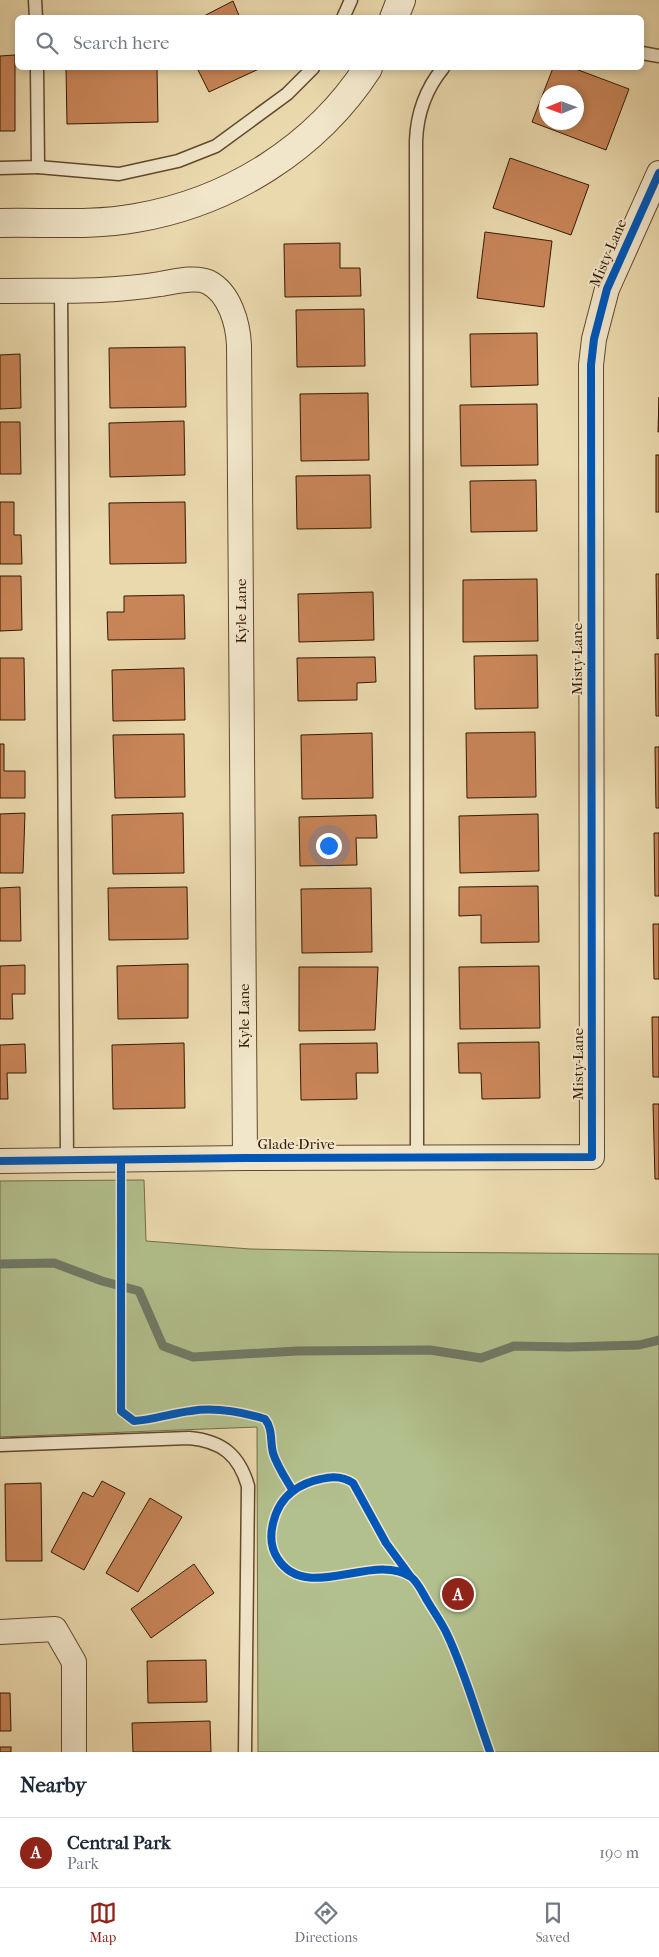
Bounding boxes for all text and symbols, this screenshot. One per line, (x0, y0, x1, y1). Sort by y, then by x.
search box (15, 15, 644, 70)
icon: search (33, 29, 61, 57)
text: Search here (73, 32, 169, 54)
north arrow (539, 85, 584, 130)
street label: Misty Lane (586, 216, 631, 290)
street label: Kyle Lane (232, 578, 250, 644)
street label: Misty Lane (568, 622, 586, 695)
your location (316, 833, 342, 859)
street label: Kyle Lane (235, 983, 253, 1049)
street label: Misty Lane (569, 1027, 587, 1100)
street label: Glade Drive (257, 1135, 335, 1153)
pin: A (442, 1575, 474, 1613)
text: Nearby (20, 1773, 86, 1797)
text: Central Park (67, 1832, 171, 1854)
text: A (31, 1843, 41, 1862)
text: 190 m (599, 1843, 639, 1862)
text: Park (67, 1854, 99, 1873)
tab: Map (89, 1899, 117, 1946)
tab: Directions (295, 1899, 358, 1946)
tab: Saved (535, 1899, 570, 1946)

